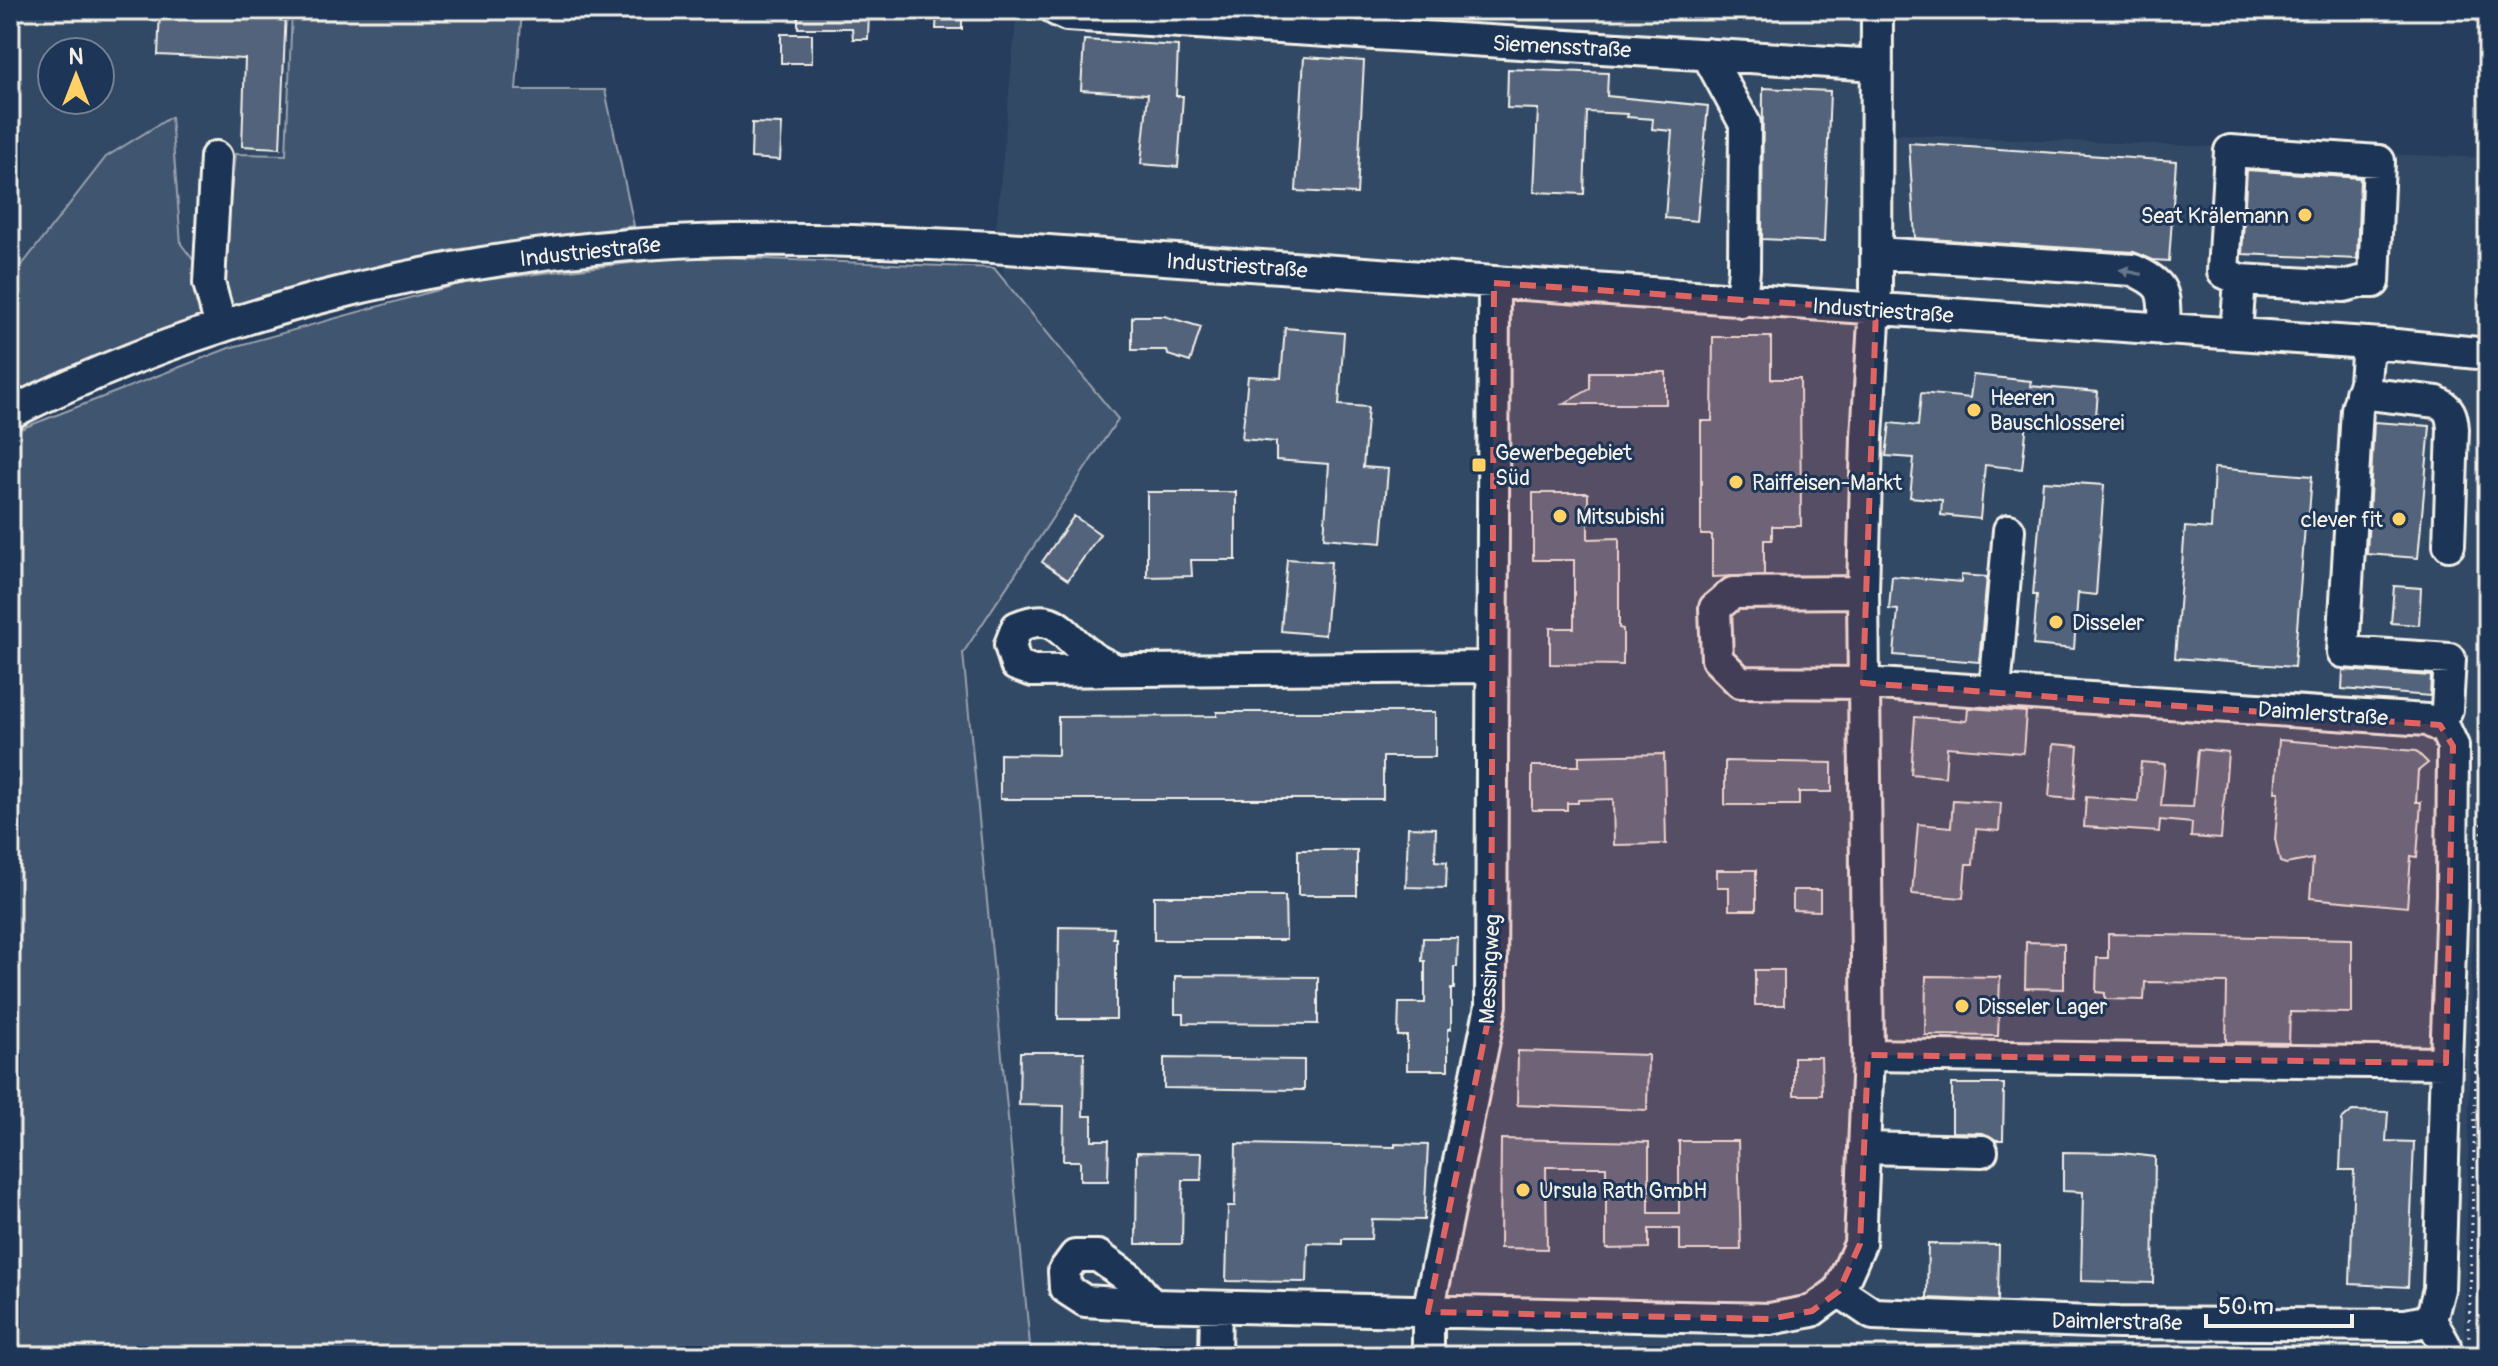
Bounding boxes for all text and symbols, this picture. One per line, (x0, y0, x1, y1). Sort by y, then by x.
street label: Siemensstraße (1492, 29, 1632, 65)
north arrow (36, 36, 116, 116)
text: N (69, 43, 84, 71)
place label: Seat Krälemann (2141, 202, 2289, 230)
marker: Seat Krälemann (2296, 206, 2314, 224)
street label: Industriestraße (518, 231, 662, 273)
street label: Industriestraße (1165, 247, 1309, 285)
one-way arrow (2118, 265, 2143, 278)
street label: Industriestraße (1811, 292, 1955, 330)
place label: Heeren Bauschlosserei (1990, 384, 2124, 437)
marker: Heeren Bauschlosserei (1965, 401, 1983, 419)
place label: Gewerbegebiet Süd (1495, 439, 1632, 492)
marker: Gewerbegebiet Süd (1470, 456, 1488, 474)
place label: Raiffeisen-Markt (1752, 469, 1902, 497)
marker: Raiffeisen-Markt (1727, 473, 1745, 491)
place label: Mitsubishi (1576, 503, 1664, 531)
place label: clever fit (2301, 506, 2383, 534)
marker: Mitsubishi (1551, 507, 1569, 525)
marker: clever fit (2390, 510, 2408, 528)
place label: Disseler (2072, 609, 2144, 637)
marker: Disseler (2047, 613, 2065, 631)
street label: Daimlerstraße (2257, 695, 2389, 733)
street label: Messingweg (1473, 913, 1507, 1025)
place label: Disseler Lager (1978, 993, 2107, 1021)
marker: Disseler Lager (1953, 997, 1971, 1015)
place label: Ursula Rath GmbH (1539, 1177, 1707, 1205)
marker: Ursula Rath GmbH (1514, 1181, 1532, 1199)
scale bar (2206, 1278, 2352, 1328)
text: 50 m (2218, 1292, 2274, 1321)
street label: Daimlerstraße (2051, 1307, 2183, 1337)

